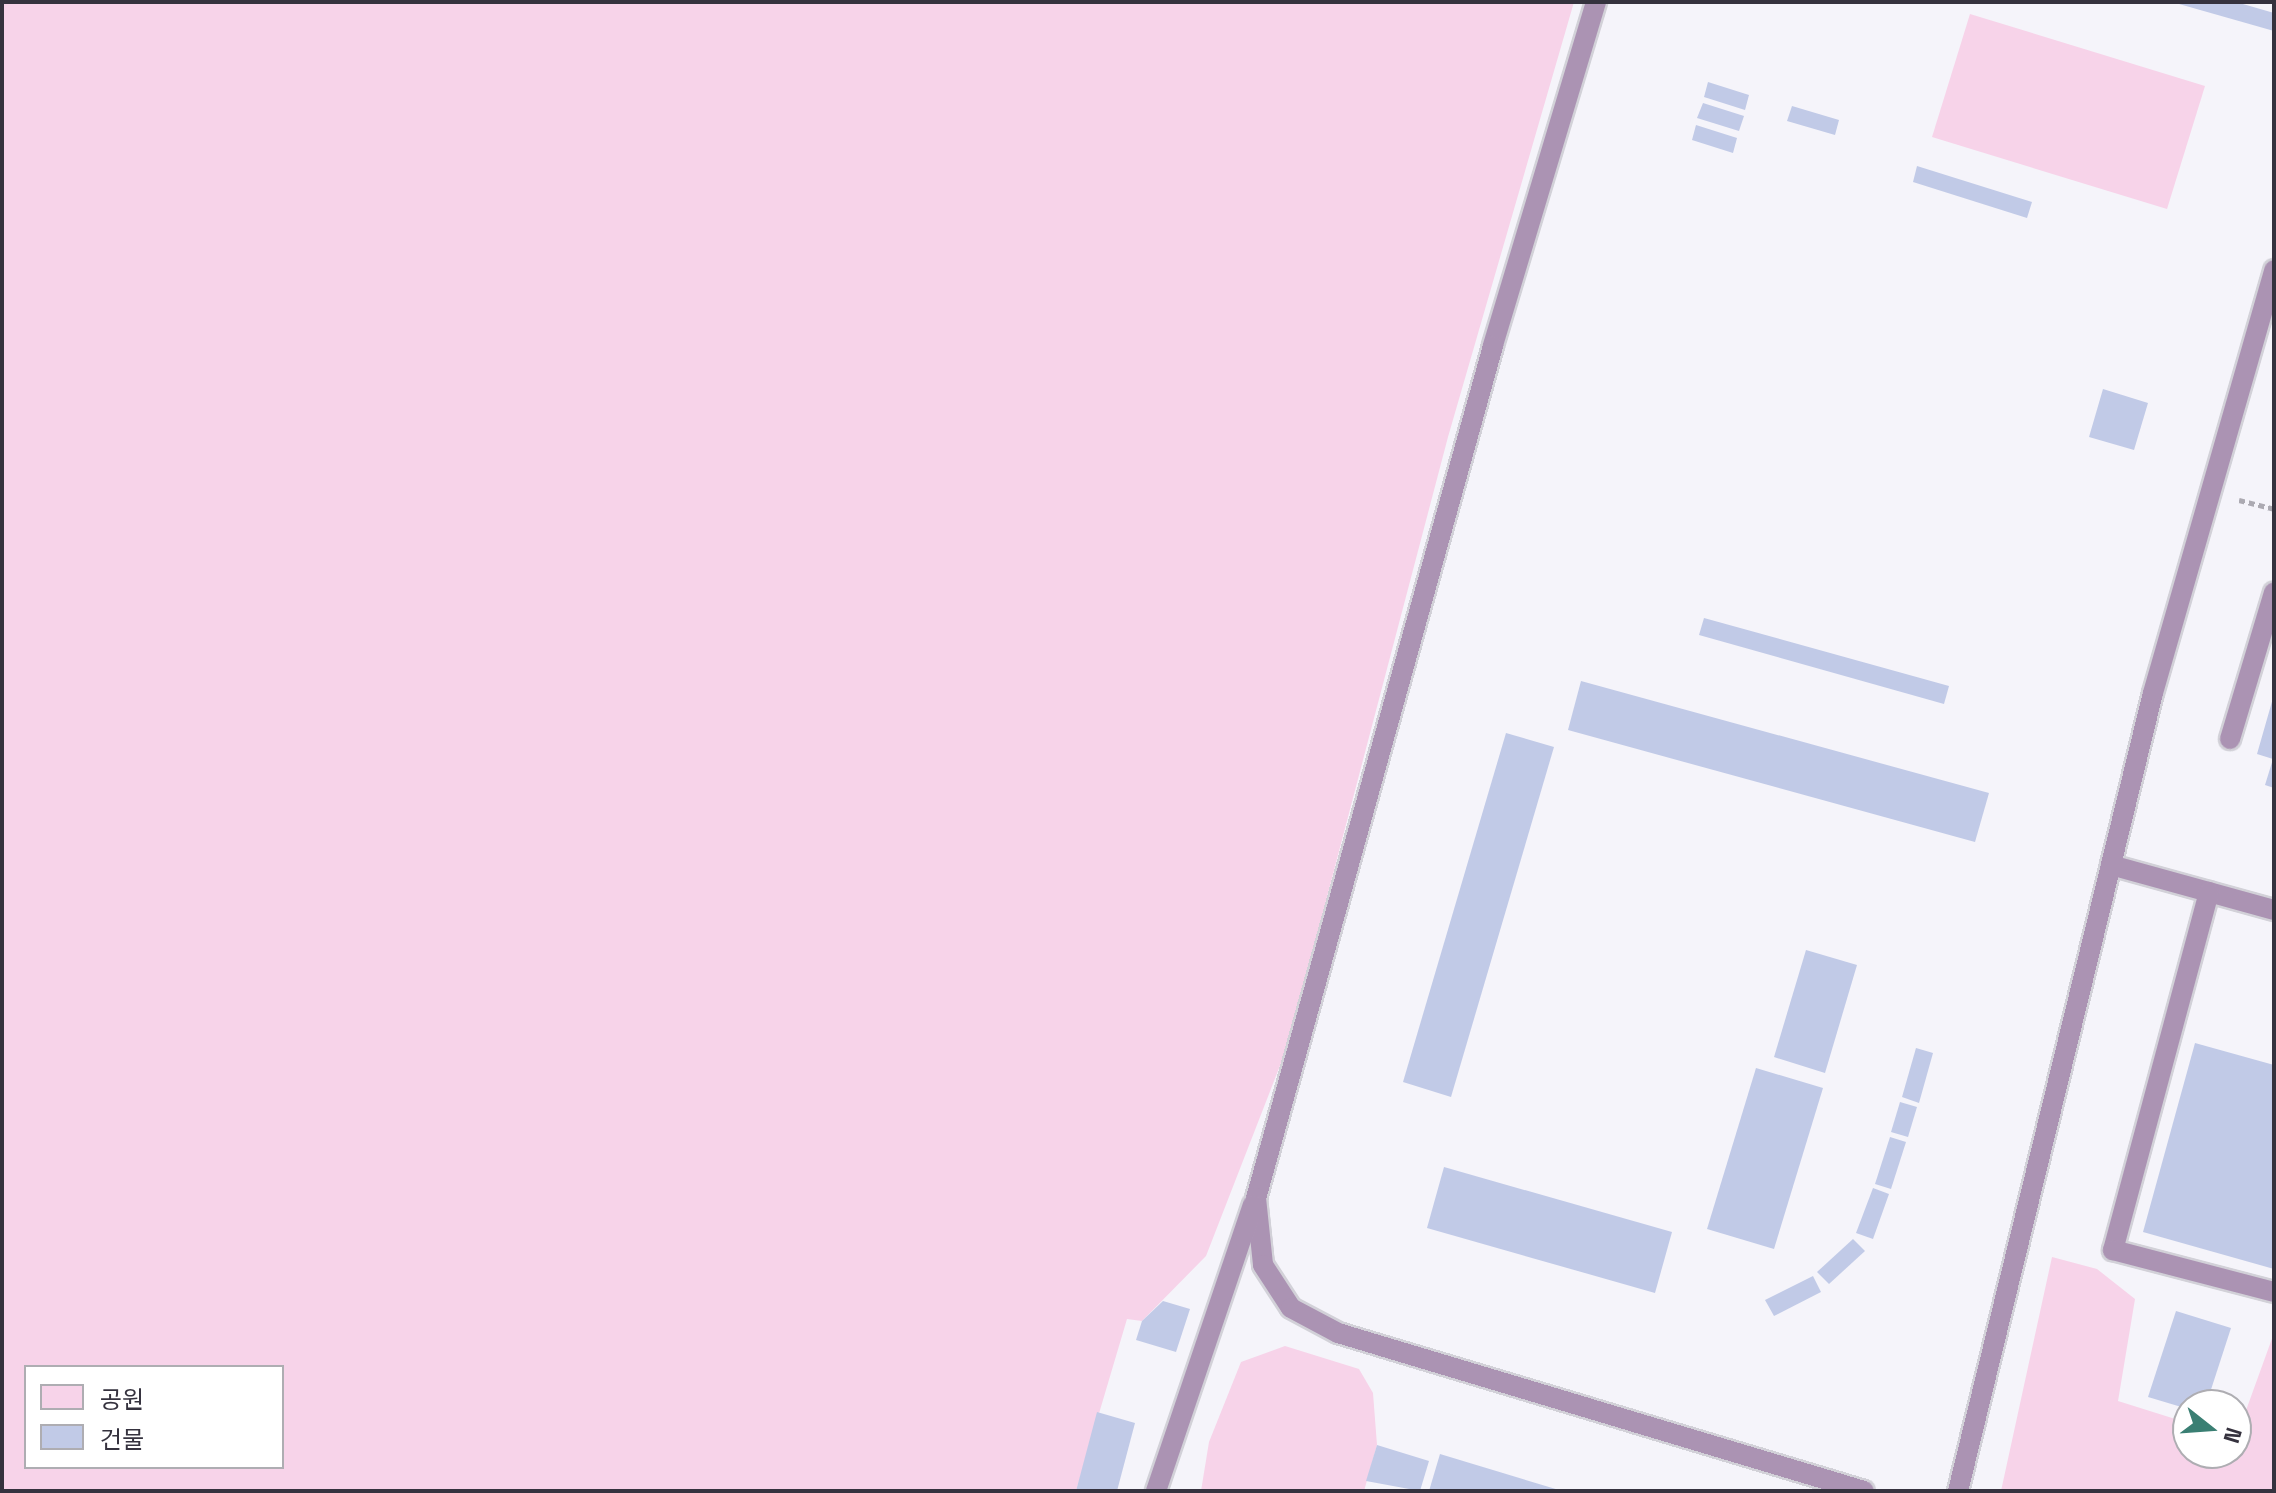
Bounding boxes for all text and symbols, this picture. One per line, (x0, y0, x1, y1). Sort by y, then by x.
legend (24, 1365, 284, 1469)
text: 공원 (100, 1384, 144, 1415)
north arrow (2172, 1389, 2252, 1469)
text: 건물 (100, 1424, 144, 1455)
text: N (2217, 1424, 2249, 1447)

